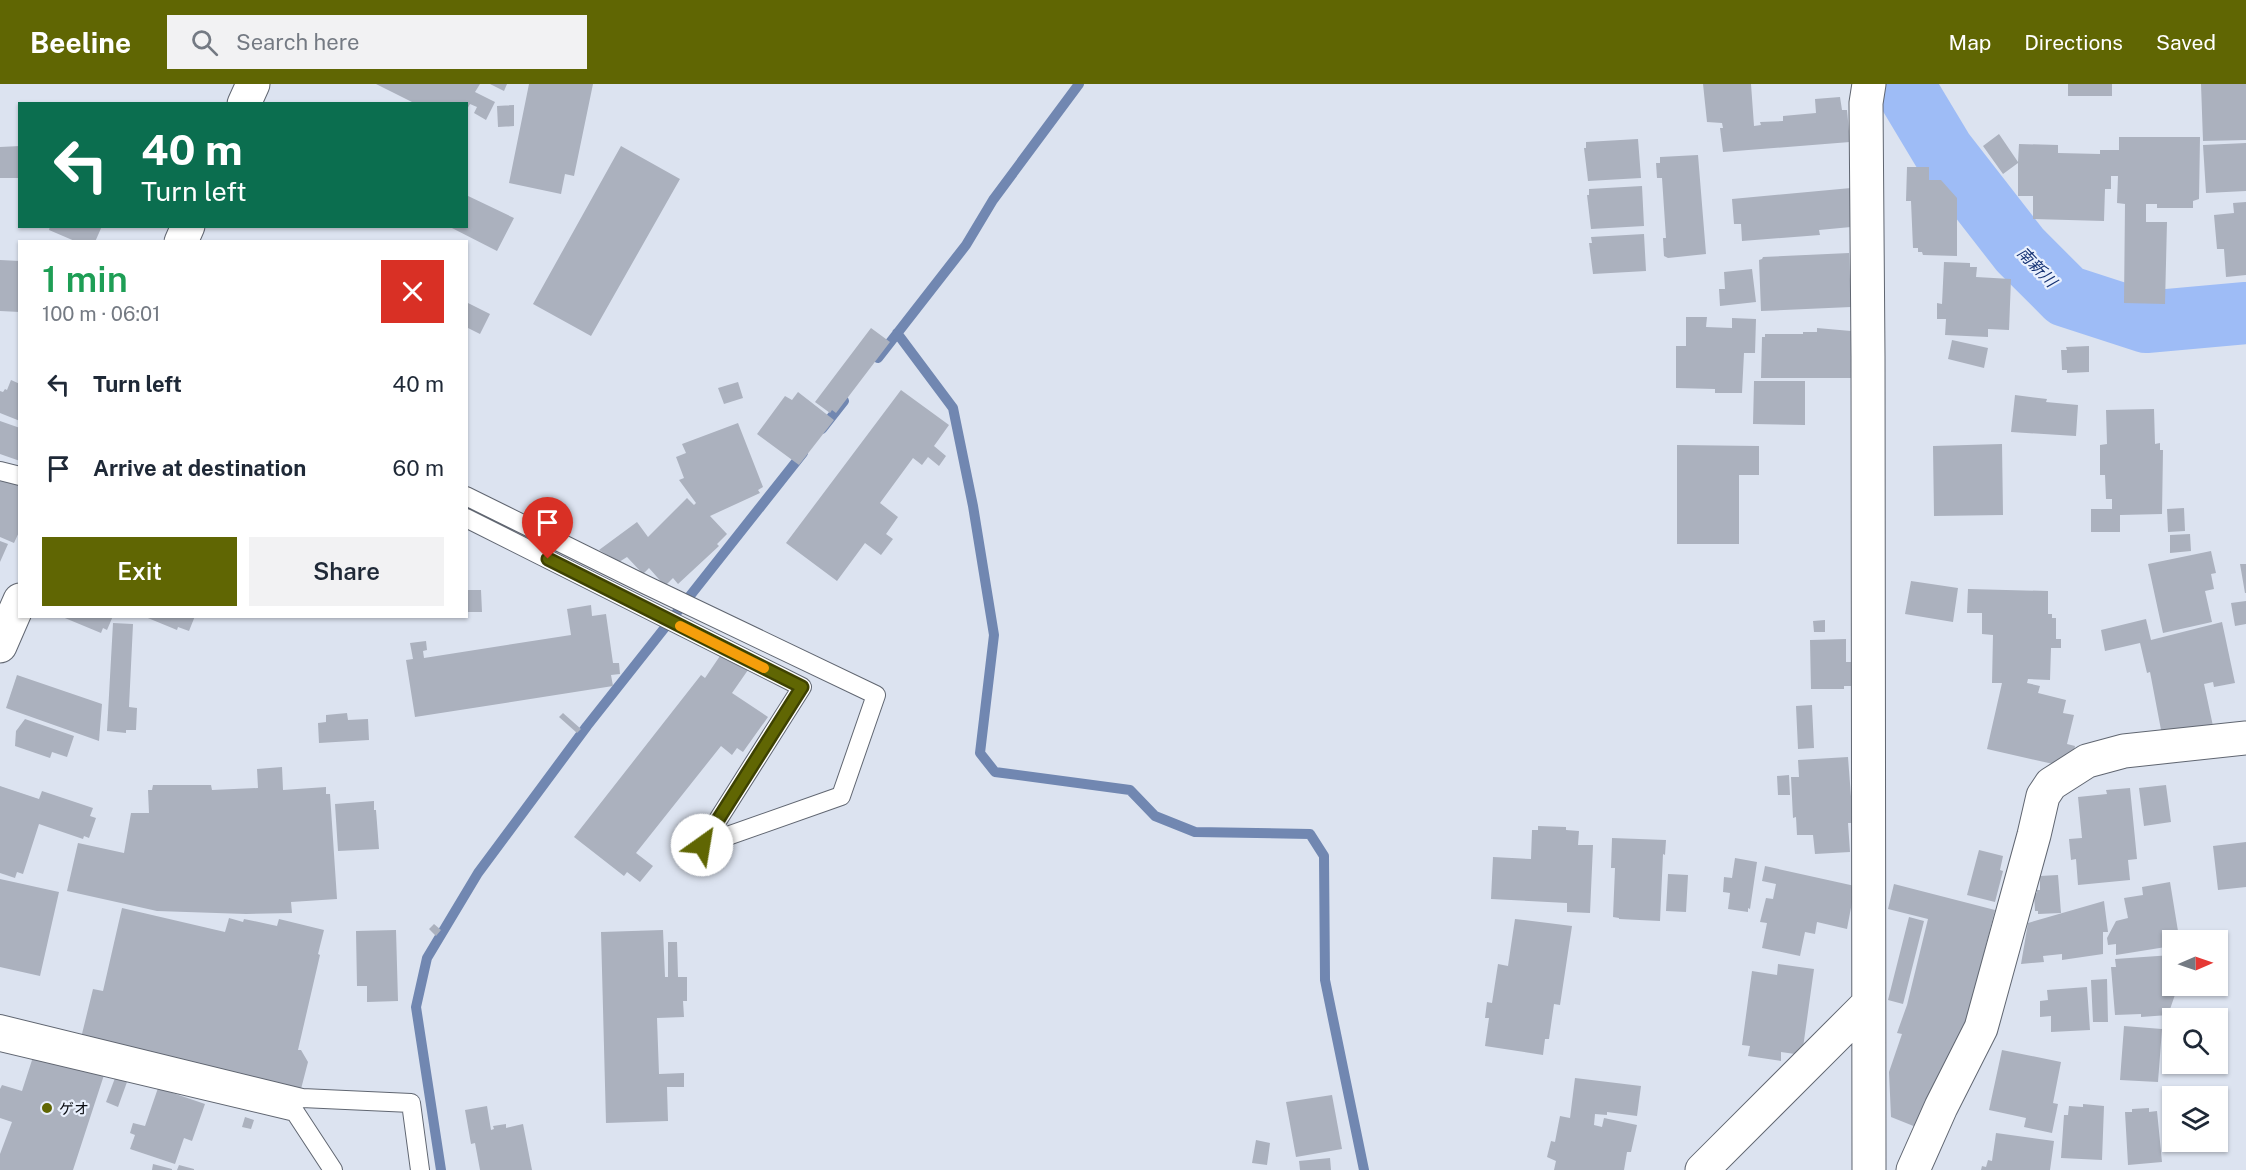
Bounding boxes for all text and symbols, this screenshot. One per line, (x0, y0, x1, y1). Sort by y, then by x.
search box (167, 15, 587, 69)
text: Beeline (30, 26, 131, 59)
icon: search (188, 26, 221, 59)
text: Search here (236, 29, 360, 55)
text: Map (1949, 30, 1991, 55)
text: Directions (2024, 30, 2123, 55)
text: Saved (2156, 30, 2216, 55)
text: 40 m (141, 125, 243, 174)
icon: left (42, 126, 120, 204)
text: Turn left (141, 175, 247, 207)
water label: 南新川 (2013, 243, 2062, 292)
text: 1 min (42, 258, 128, 300)
button: close (381, 260, 444, 323)
text: 100 m · 06:01 (42, 302, 160, 326)
icon: left (42, 368, 75, 401)
text: Turn left (93, 371, 182, 397)
text: 40 m (392, 371, 444, 397)
icon: arrive (42, 452, 75, 485)
text: Arrive at destination (93, 455, 306, 481)
text: 60 m (393, 455, 444, 481)
pin (522, 497, 573, 559)
icon: arrive (531, 506, 564, 539)
button: Exit (42, 537, 237, 606)
button: Share (249, 537, 444, 606)
position arrow (670, 813, 734, 877)
north arrow (2162, 930, 2228, 996)
map controls (2162, 930, 2228, 1152)
button: search (2162, 1008, 2228, 1074)
button: layers (2162, 1086, 2228, 1152)
place label: ゲオ (59, 1100, 89, 1117)
marker: ゲオ (40, 1101, 54, 1115)

